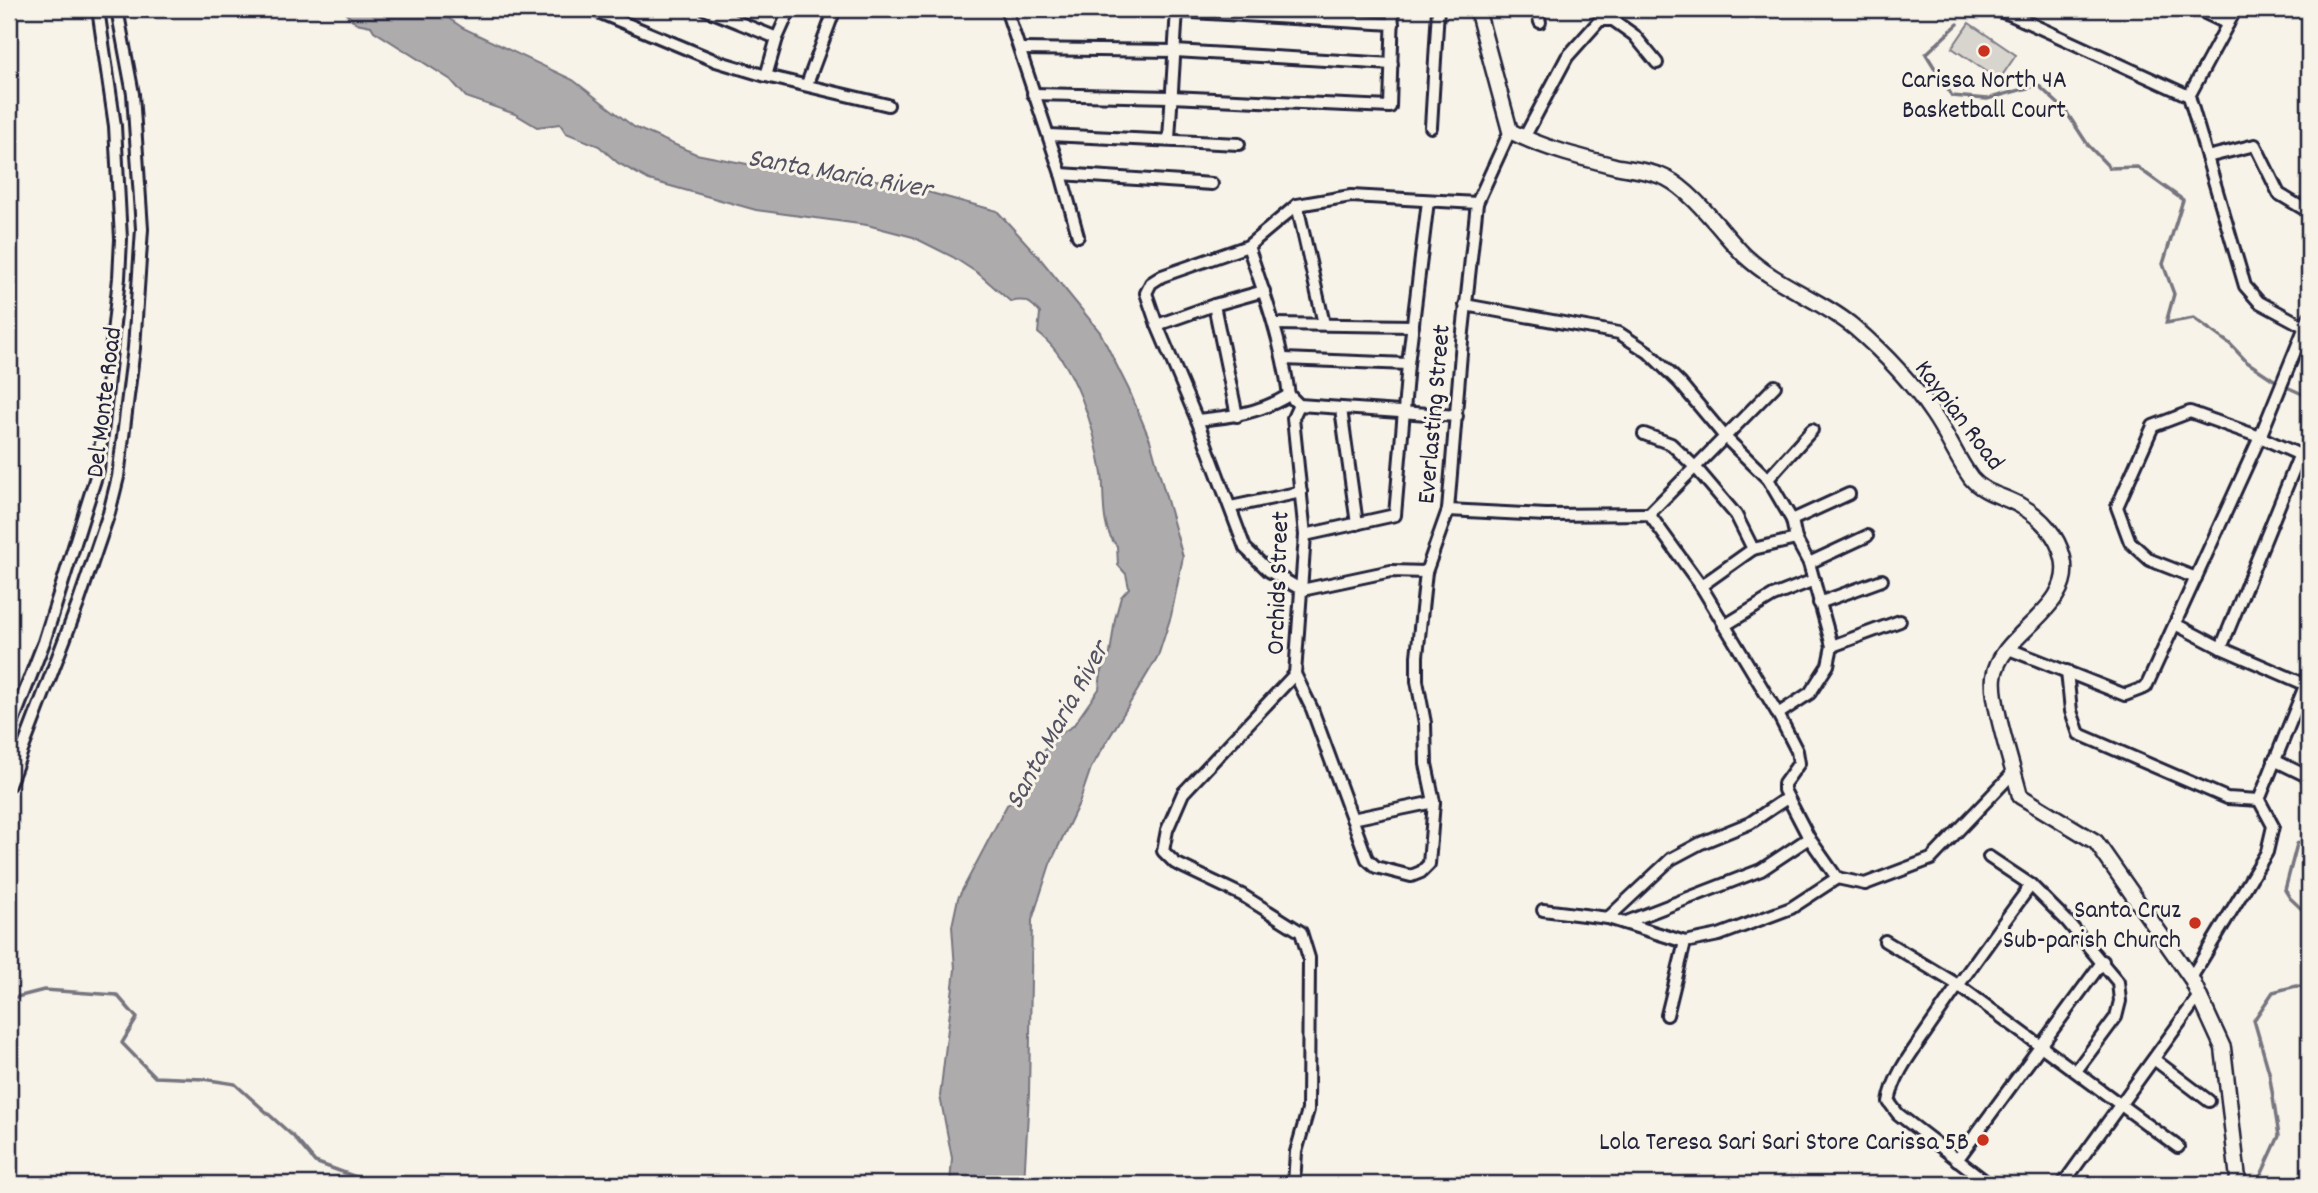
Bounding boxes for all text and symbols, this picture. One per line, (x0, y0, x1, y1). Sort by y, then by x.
marker: Carissa North 4A Basketball Court (1976, 43, 1992, 59)
place label: Carissa North 4A Basketball Court (1901, 63, 2067, 130)
water label: Santa Maria River (744, 140, 938, 212)
street label: Everlasting Street (1409, 323, 1462, 506)
street label: Del Monte Road (78, 325, 133, 480)
street label: Kaypian Road (1904, 353, 2012, 479)
street label: Orchids Street (1258, 510, 1301, 656)
water label: Santa Maria River (997, 632, 1124, 817)
place label: Santa Cruz Sub-parish Church (2003, 893, 2181, 960)
marker: Santa Cruz Sub-parish Church (2187, 915, 2203, 931)
place label: Lola Teresa Sari Sari Store Carissa 5B (1599, 1125, 1969, 1162)
marker: Lola Teresa Sari Sari Store Carissa 5B (1975, 1132, 1991, 1148)

